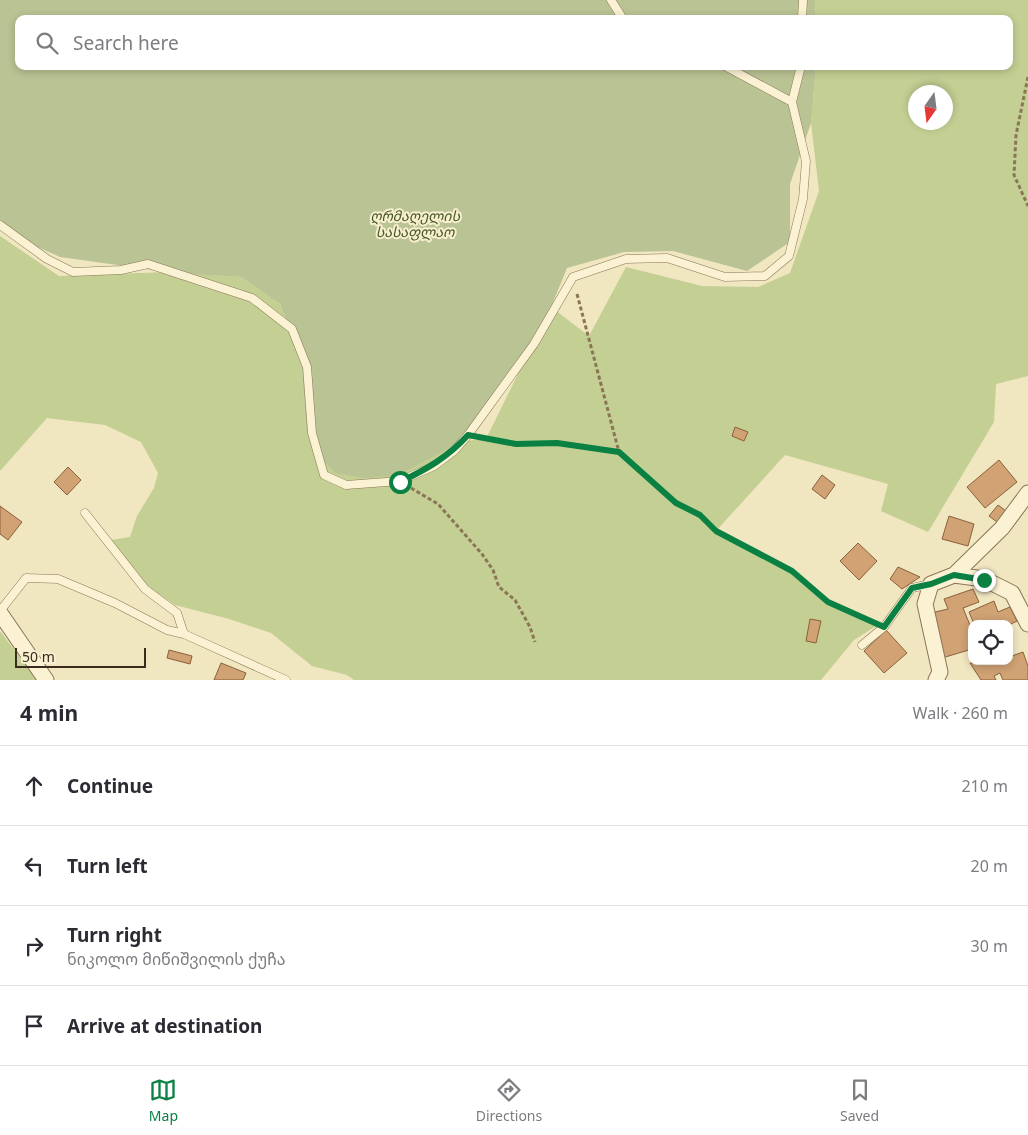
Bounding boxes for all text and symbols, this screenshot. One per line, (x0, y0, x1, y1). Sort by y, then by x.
search box (15, 15, 1013, 70)
icon: search (33, 29, 61, 57)
text: Search here (73, 30, 179, 56)
north arrow (908, 85, 953, 130)
park label: ღრმაღელის სასაფლაო (370, 206, 460, 241)
route start (389, 471, 412, 494)
route end (973, 569, 996, 592)
map controls (968, 620, 1013, 665)
button: locate (968, 620, 1013, 665)
scale bar (15, 645, 146, 668)
text: 50 m (22, 647, 55, 666)
text: 4 min (20, 699, 78, 727)
text: Walk · 260 m (913, 702, 1008, 724)
icon: ahead (20, 772, 48, 800)
text: Continue (67, 773, 153, 799)
text: 210 m (961, 775, 1008, 797)
icon: left (20, 852, 48, 880)
text: Turn left (67, 853, 147, 879)
text: 20 m (971, 855, 1008, 877)
text: Turn right (67, 922, 162, 948)
icon: right (20, 932, 48, 960)
text: 30 m (971, 935, 1008, 957)
text: ნიკოლო მიწიშვილის ქუჩა (67, 948, 285, 970)
icon: arrive (20, 1012, 48, 1040)
text: Arrive at destination (67, 1013, 262, 1039)
tab: Map (149, 1076, 178, 1125)
tab: Directions (476, 1076, 542, 1125)
tab: Saved (840, 1076, 879, 1125)

